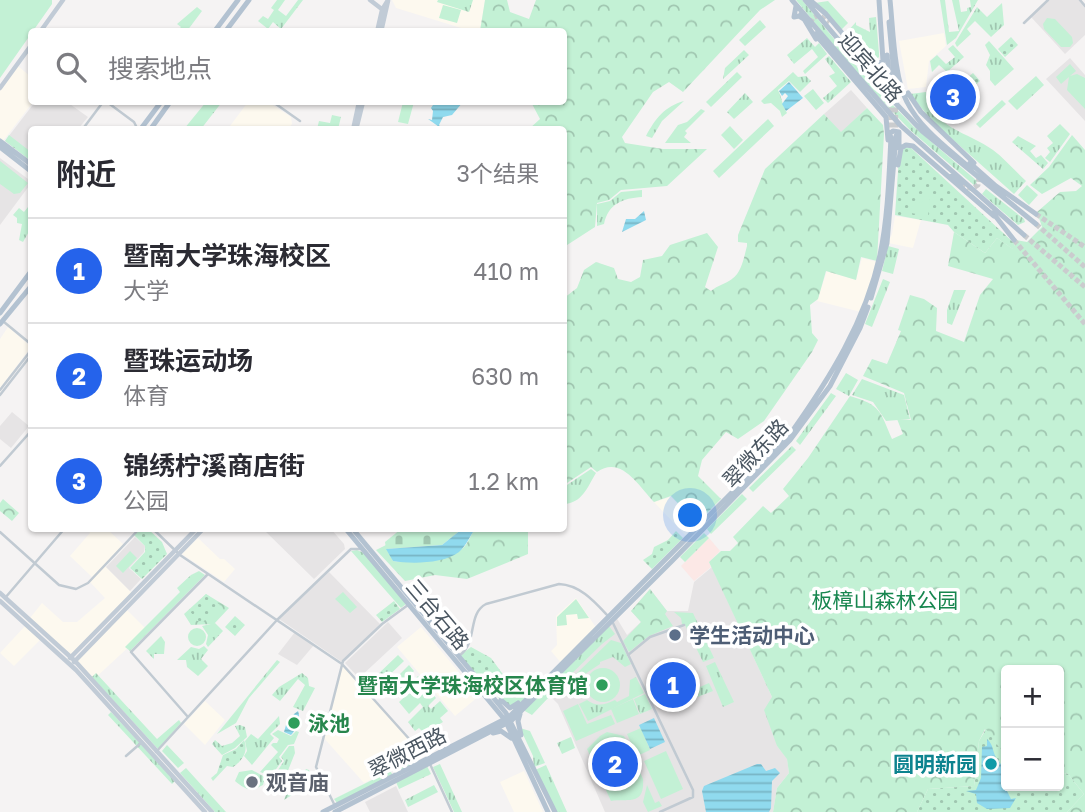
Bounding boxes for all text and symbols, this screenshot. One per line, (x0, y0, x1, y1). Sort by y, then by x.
street label: 迎宾北路 (834, 27, 908, 107)
search box (28, 28, 567, 105)
icon: search (52, 48, 90, 86)
text: 搜索地点 (108, 53, 212, 84)
pin: 3 (930, 71, 976, 123)
text: 附近 (56, 156, 116, 192)
text: 3个结果 (457, 159, 539, 187)
text: 暨南大学珠海校区 (123, 240, 331, 271)
text: 1 (73, 257, 85, 285)
text: 410 m (473, 257, 539, 285)
text: 大学 (123, 276, 169, 304)
text: 暨珠运动场 (123, 345, 253, 376)
text: 2 (72, 362, 86, 390)
text: 630 m (471, 362, 539, 390)
text: 体育 (123, 381, 169, 409)
street label: 翠微东路 (717, 413, 793, 493)
text: 锦绣柠溪商店街 (123, 450, 305, 481)
text: 3 (72, 467, 86, 495)
text: 1.2 km (469, 467, 539, 495)
text: 公园 (123, 486, 169, 514)
your location (673, 498, 707, 532)
street label: 三台石路 (401, 573, 475, 655)
park label: 板樟山森林公园 (812, 587, 959, 613)
place label: 学生活动中心 (689, 622, 815, 648)
marker: 学生活动中心 (667, 627, 683, 643)
pin: 1 (650, 659, 696, 711)
map controls (1001, 665, 1064, 791)
button: + (1001, 665, 1064, 728)
place label: 暨南大学珠海校区体育馆 (357, 672, 588, 698)
marker: 暨南大学珠海校区体育馆 (594, 677, 610, 693)
place label: 泳池 (308, 710, 350, 736)
marker: 泳池 (286, 715, 302, 731)
street label: 翠微西路 (364, 721, 450, 783)
button: − (1001, 728, 1064, 791)
pin: 2 (592, 738, 638, 790)
place label: 圆明新园 (893, 751, 977, 777)
marker: 圆明新园 (983, 756, 999, 772)
place label: 观音庙 (266, 769, 329, 795)
marker: 观音庙 (244, 774, 260, 790)

